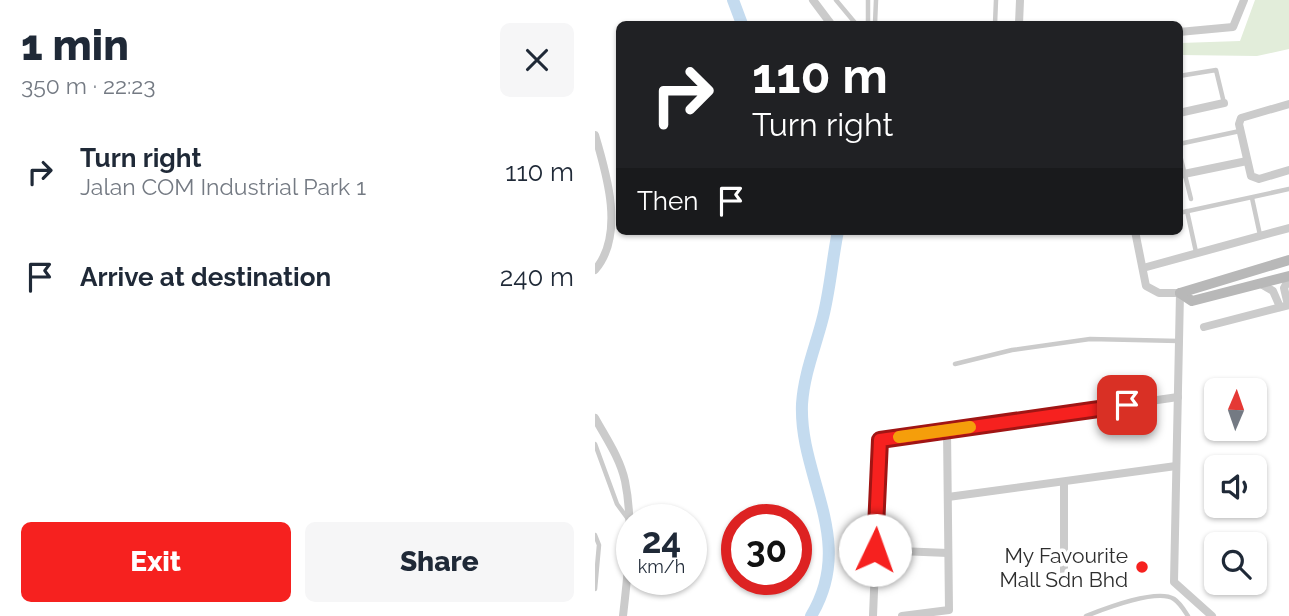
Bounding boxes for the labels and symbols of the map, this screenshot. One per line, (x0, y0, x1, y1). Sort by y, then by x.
pin (1097, 375, 1157, 435)
north arrow (1204, 378, 1267, 441)
speed limit sign: 30 (721, 504, 812, 595)
position arrow (838, 513, 912, 587)
place label: My Favourite Mall Sdn Bhd (999, 543, 1128, 592)
marker: My Favourite Mall Sdn Bhd (1134, 559, 1150, 575)

